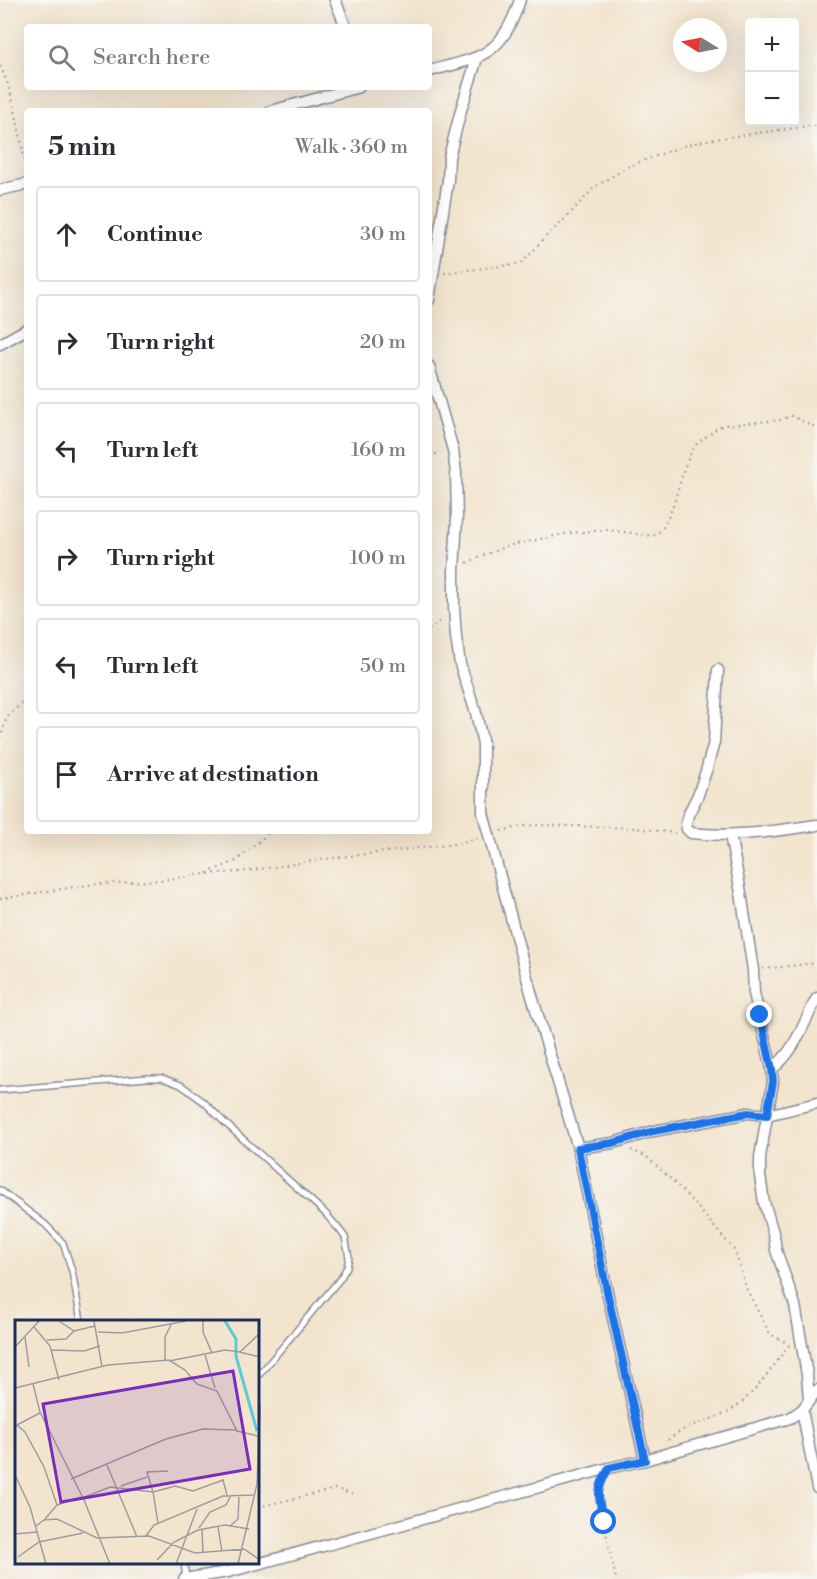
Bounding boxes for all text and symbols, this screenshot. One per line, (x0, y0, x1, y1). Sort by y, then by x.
north arrow (673, 18, 727, 72)
map controls (745, 18, 799, 126)
button: + (745, 18, 799, 72)
search box (24, 24, 432, 90)
icon: search (45, 41, 78, 74)
text: Search here (93, 44, 210, 71)
button: − (745, 72, 799, 126)
text: 5 min (48, 131, 116, 163)
text: Walk · 360 m (295, 135, 408, 160)
icon: ahead (50, 218, 83, 251)
text: Continue (107, 221, 203, 248)
text: 30 m (360, 222, 406, 247)
icon: right (50, 326, 83, 359)
text: Turn right (107, 329, 215, 356)
text: 20 m (360, 330, 406, 355)
icon: left (50, 434, 83, 467)
text: Turn left (107, 437, 198, 464)
text: 160 m (351, 438, 406, 463)
icon: right (50, 542, 83, 575)
text: Turn right (107, 545, 215, 572)
text: 100 m (350, 546, 406, 571)
icon: left (50, 650, 83, 683)
text: Turn left (107, 653, 198, 680)
text: 50 m (360, 654, 406, 679)
icon: arrive (50, 758, 83, 791)
text: Arrive at destination (107, 761, 319, 788)
route end (746, 1001, 772, 1027)
inset map (15, 1320, 260, 1564)
route start (590, 1508, 616, 1534)

